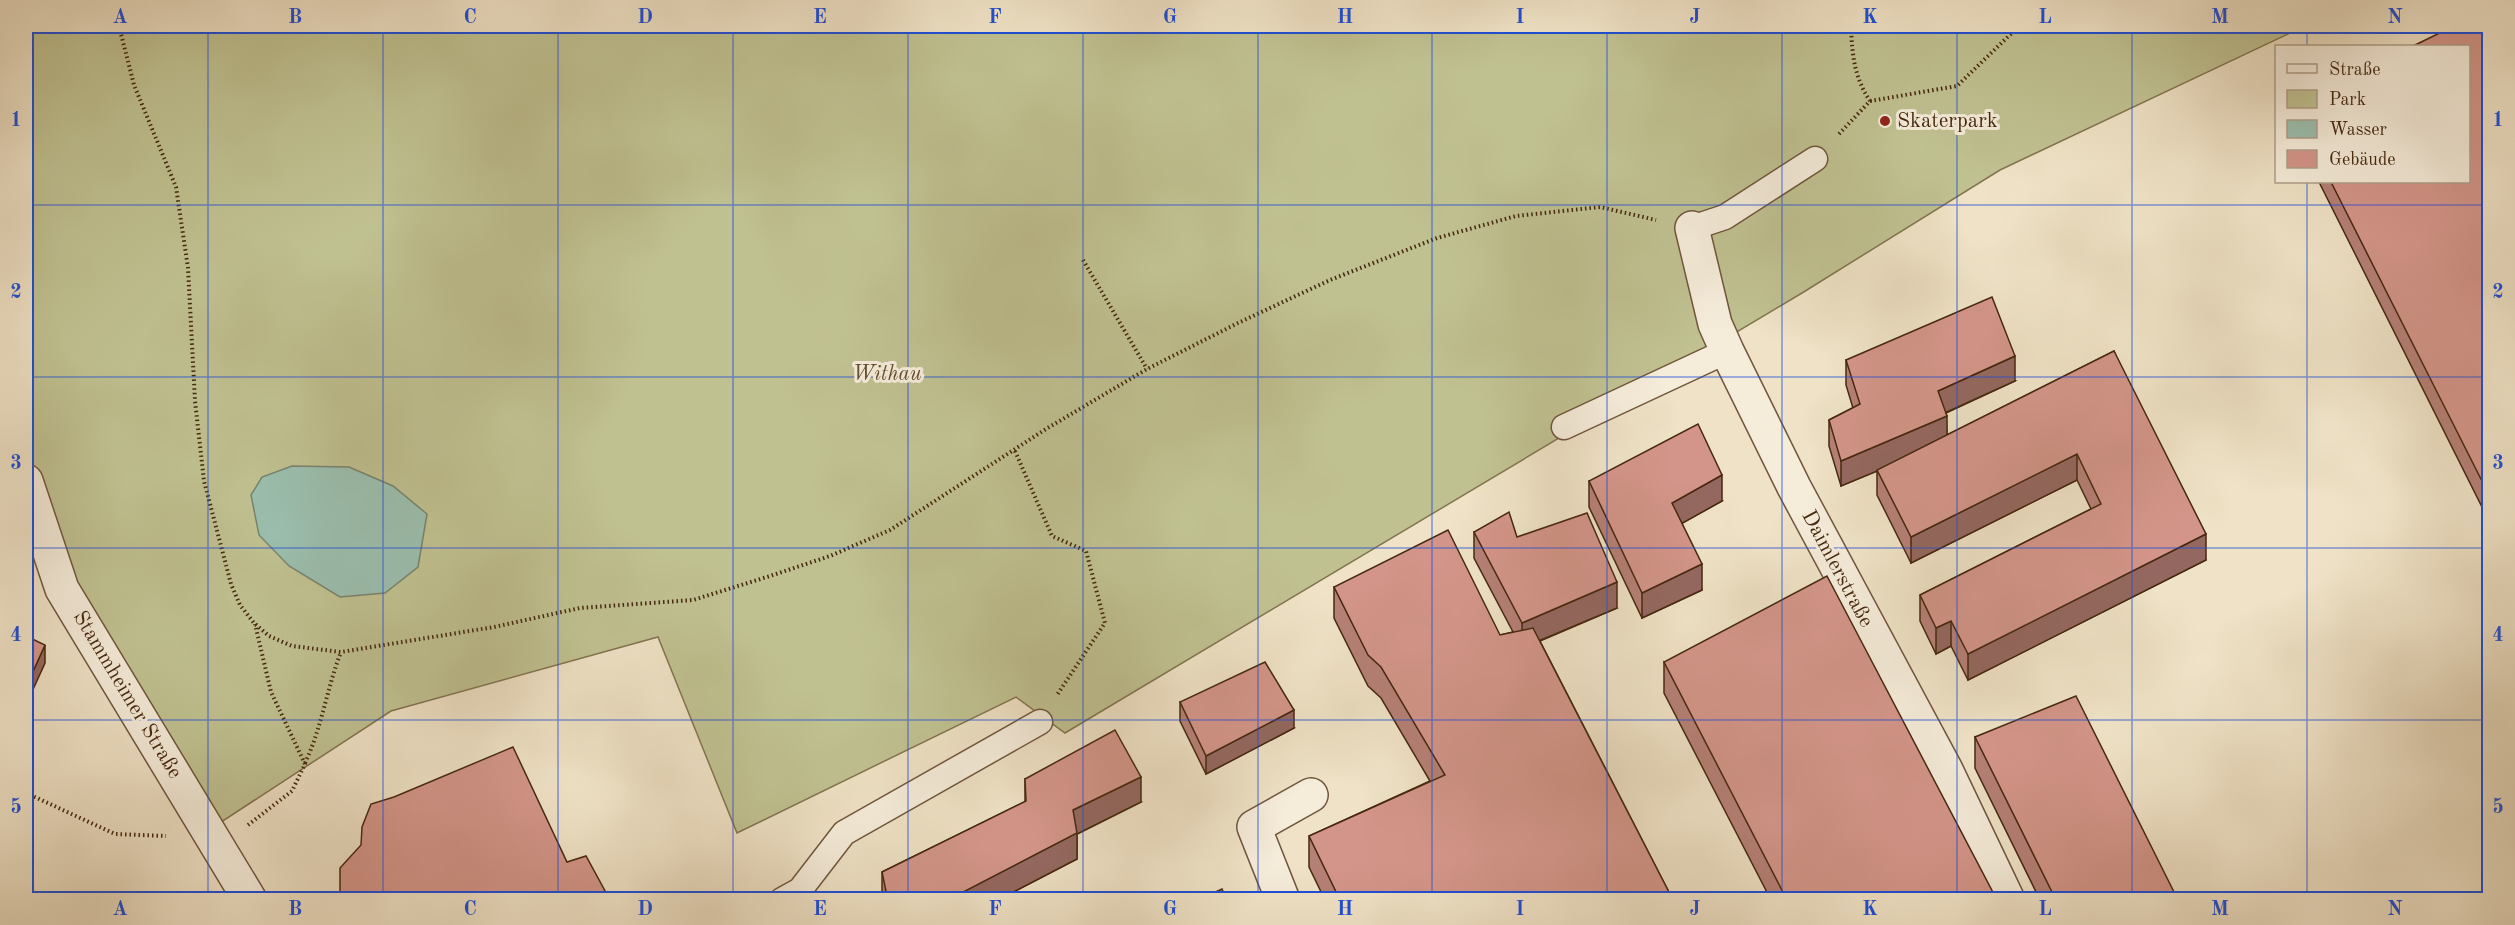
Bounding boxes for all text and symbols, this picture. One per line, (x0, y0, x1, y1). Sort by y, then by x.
text: A (112, 8, 128, 28)
text: B (288, 8, 302, 28)
text: C (463, 8, 477, 28)
text: D (637, 8, 653, 28)
text: E (813, 8, 827, 28)
text: F (988, 8, 1002, 28)
text: G (1163, 8, 1177, 28)
text: H (1337, 8, 1353, 28)
text: I (1516, 8, 1524, 28)
text: J (1690, 8, 1701, 28)
text: K (1862, 8, 1878, 28)
text: L (2038, 8, 2052, 28)
text: M (2211, 8, 2229, 28)
text: N (2387, 8, 2403, 28)
legend (2275, 45, 2470, 183)
text: Straße (2329, 61, 2380, 79)
text: Park (2329, 91, 2366, 109)
text: 1 (10, 111, 22, 131)
place label: Skaterpark (1897, 111, 1998, 132)
text: 1 (2492, 111, 2504, 131)
marker: Skaterpark (1878, 114, 1892, 128)
text: Wasser (2329, 121, 2388, 139)
text: Gebäude (2329, 151, 2396, 169)
text: 2 (10, 283, 22, 303)
text: 2 (2492, 283, 2504, 303)
park label: Withau (852, 364, 922, 385)
text: 3 (10, 454, 22, 474)
text: 3 (2492, 454, 2504, 474)
street label: Daimlerstraße (1797, 507, 1877, 631)
street label: Stammheimer Straße (69, 607, 185, 783)
text: 4 (10, 626, 22, 646)
text: 4 (2492, 626, 2504, 646)
text: 5 (10, 797, 22, 818)
text: 5 (2492, 797, 2504, 818)
text: A (112, 900, 128, 920)
text: B (288, 900, 302, 920)
text: C (463, 900, 477, 920)
text: D (637, 900, 653, 920)
text: E (813, 900, 827, 920)
text: F (988, 900, 1002, 920)
text: G (1163, 900, 1177, 920)
text: H (1337, 900, 1353, 920)
text: I (1516, 900, 1524, 920)
text: J (1690, 900, 1701, 920)
text: K (1862, 900, 1878, 920)
text: L (2038, 900, 2052, 920)
text: M (2211, 900, 2229, 920)
text: N (2387, 900, 2403, 920)

